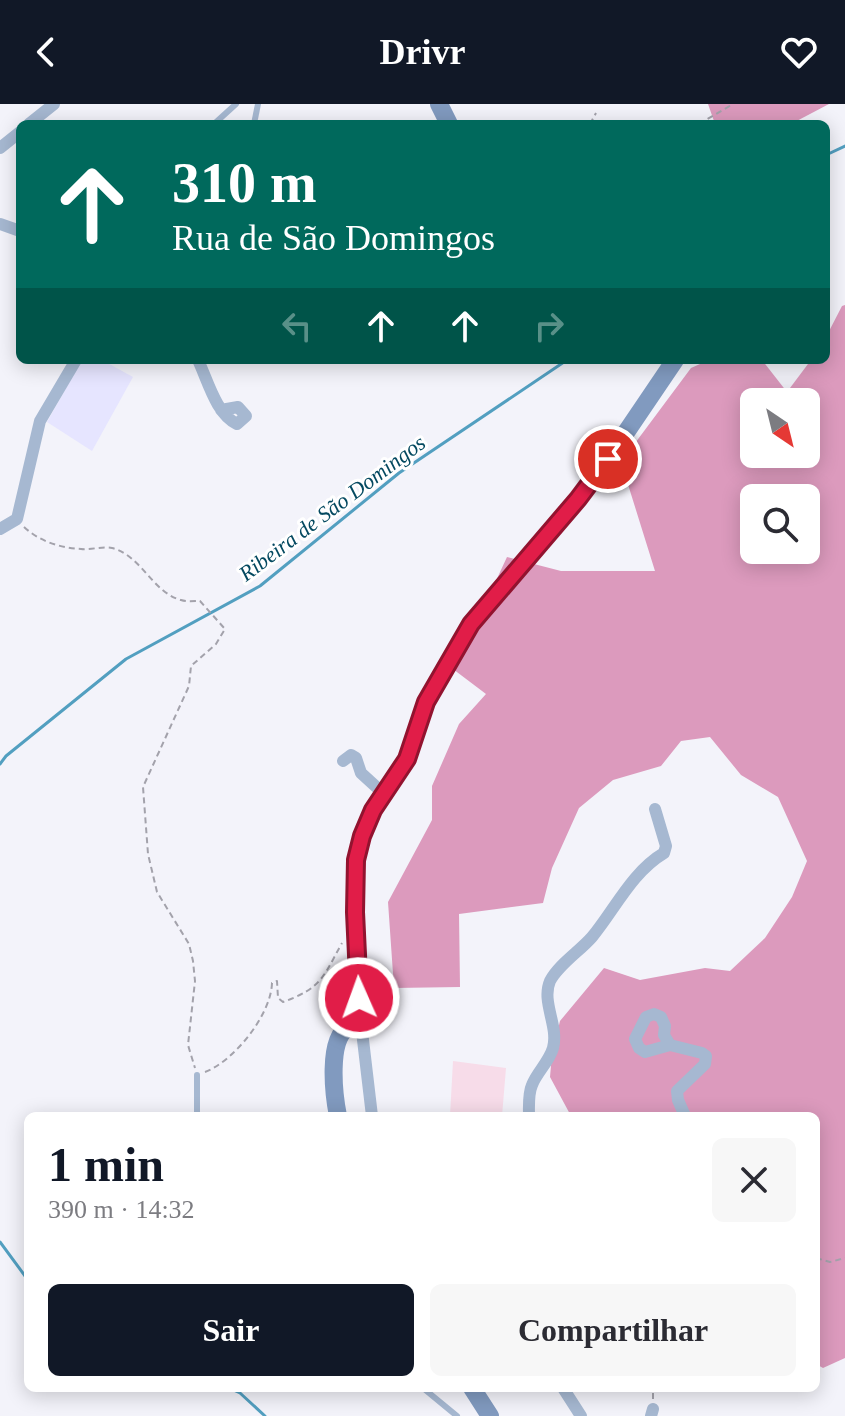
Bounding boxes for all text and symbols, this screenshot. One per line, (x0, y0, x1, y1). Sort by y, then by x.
icon: back (24, 30, 68, 74)
icon: heart (777, 30, 821, 74)
text: Drivr (380, 32, 465, 72)
icon: ahead (40, 152, 144, 256)
text: 310 m (172, 152, 317, 214)
text: Rua de São Domingos (172, 218, 495, 258)
icon: left (275, 304, 319, 348)
icon: ahead (359, 304, 403, 348)
icon: ahead (443, 304, 487, 348)
icon: right (527, 304, 571, 348)
north arrow (740, 388, 820, 468)
map controls (740, 388, 820, 564)
pin (574, 425, 642, 493)
water label: Ribeira de São Domingos (233, 430, 430, 587)
icon: arrive (586, 437, 630, 481)
button: search (740, 484, 820, 564)
position arrow (317, 956, 401, 1040)
text: 1 min (48, 1138, 164, 1191)
button: close (712, 1138, 796, 1222)
text: 390 m · 14:32 (48, 1195, 195, 1224)
button: Sair (48, 1284, 414, 1376)
button: Compartilhar (430, 1284, 796, 1376)

